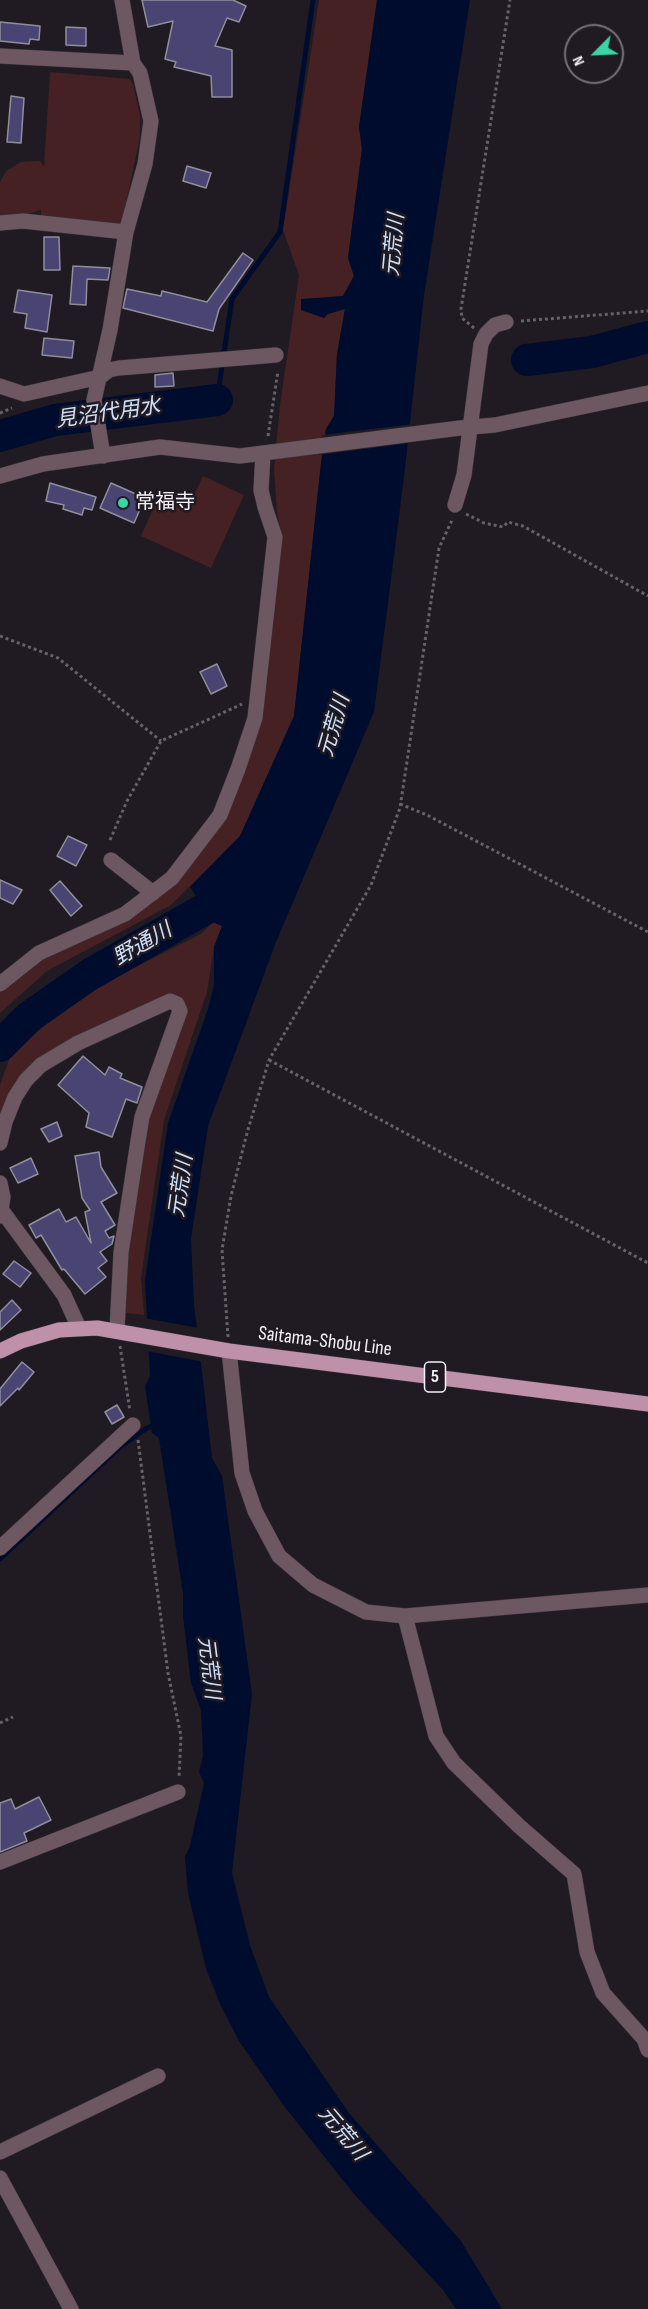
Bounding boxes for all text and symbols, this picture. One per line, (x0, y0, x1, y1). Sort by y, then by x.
north arrow (564, 24, 624, 84)
text: N (569, 53, 589, 68)
water label: 元荒川 (380, 213, 410, 277)
water label: 見沼代用水 (54, 394, 162, 434)
place label: 常福寺 (135, 491, 195, 515)
marker: 常福寺 (116, 496, 130, 510)
water label: 元荒川 (314, 692, 356, 760)
water label: 野通川 (109, 918, 177, 972)
water label: 元荒川 (165, 1153, 199, 1219)
street label: Saitama-Shobu Line (257, 1322, 393, 1362)
road number: 5 (424, 1362, 446, 1392)
water label: 元荒川 (192, 1635, 224, 1701)
water label: 元荒川 (312, 2102, 372, 2166)

